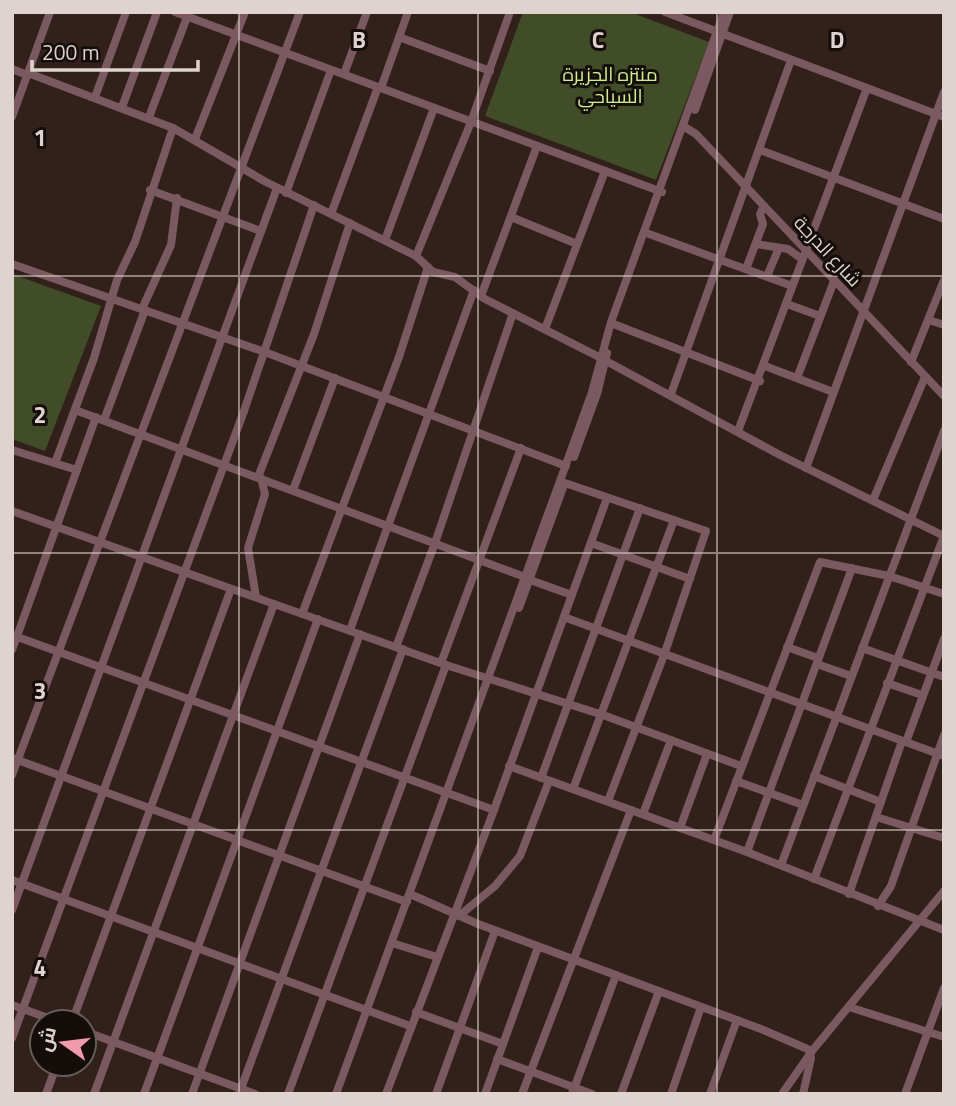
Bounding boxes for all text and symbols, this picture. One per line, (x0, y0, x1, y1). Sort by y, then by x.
text: B (352, 22, 366, 57)
text: C (592, 22, 604, 57)
text: D (830, 22, 844, 57)
scale bar (32, 28, 198, 72)
text: 200 m (42, 36, 99, 68)
park label: منتزه الجزيرة السياحي (562, 59, 658, 111)
text: 1 (34, 120, 46, 155)
street label: شارع الدرجة (788, 209, 869, 293)
text: 2 (34, 397, 46, 432)
text: 3 (34, 673, 46, 708)
text: 4 (34, 950, 46, 985)
north arrow (28, 1008, 98, 1078)
text: ش (29, 1023, 63, 1054)

